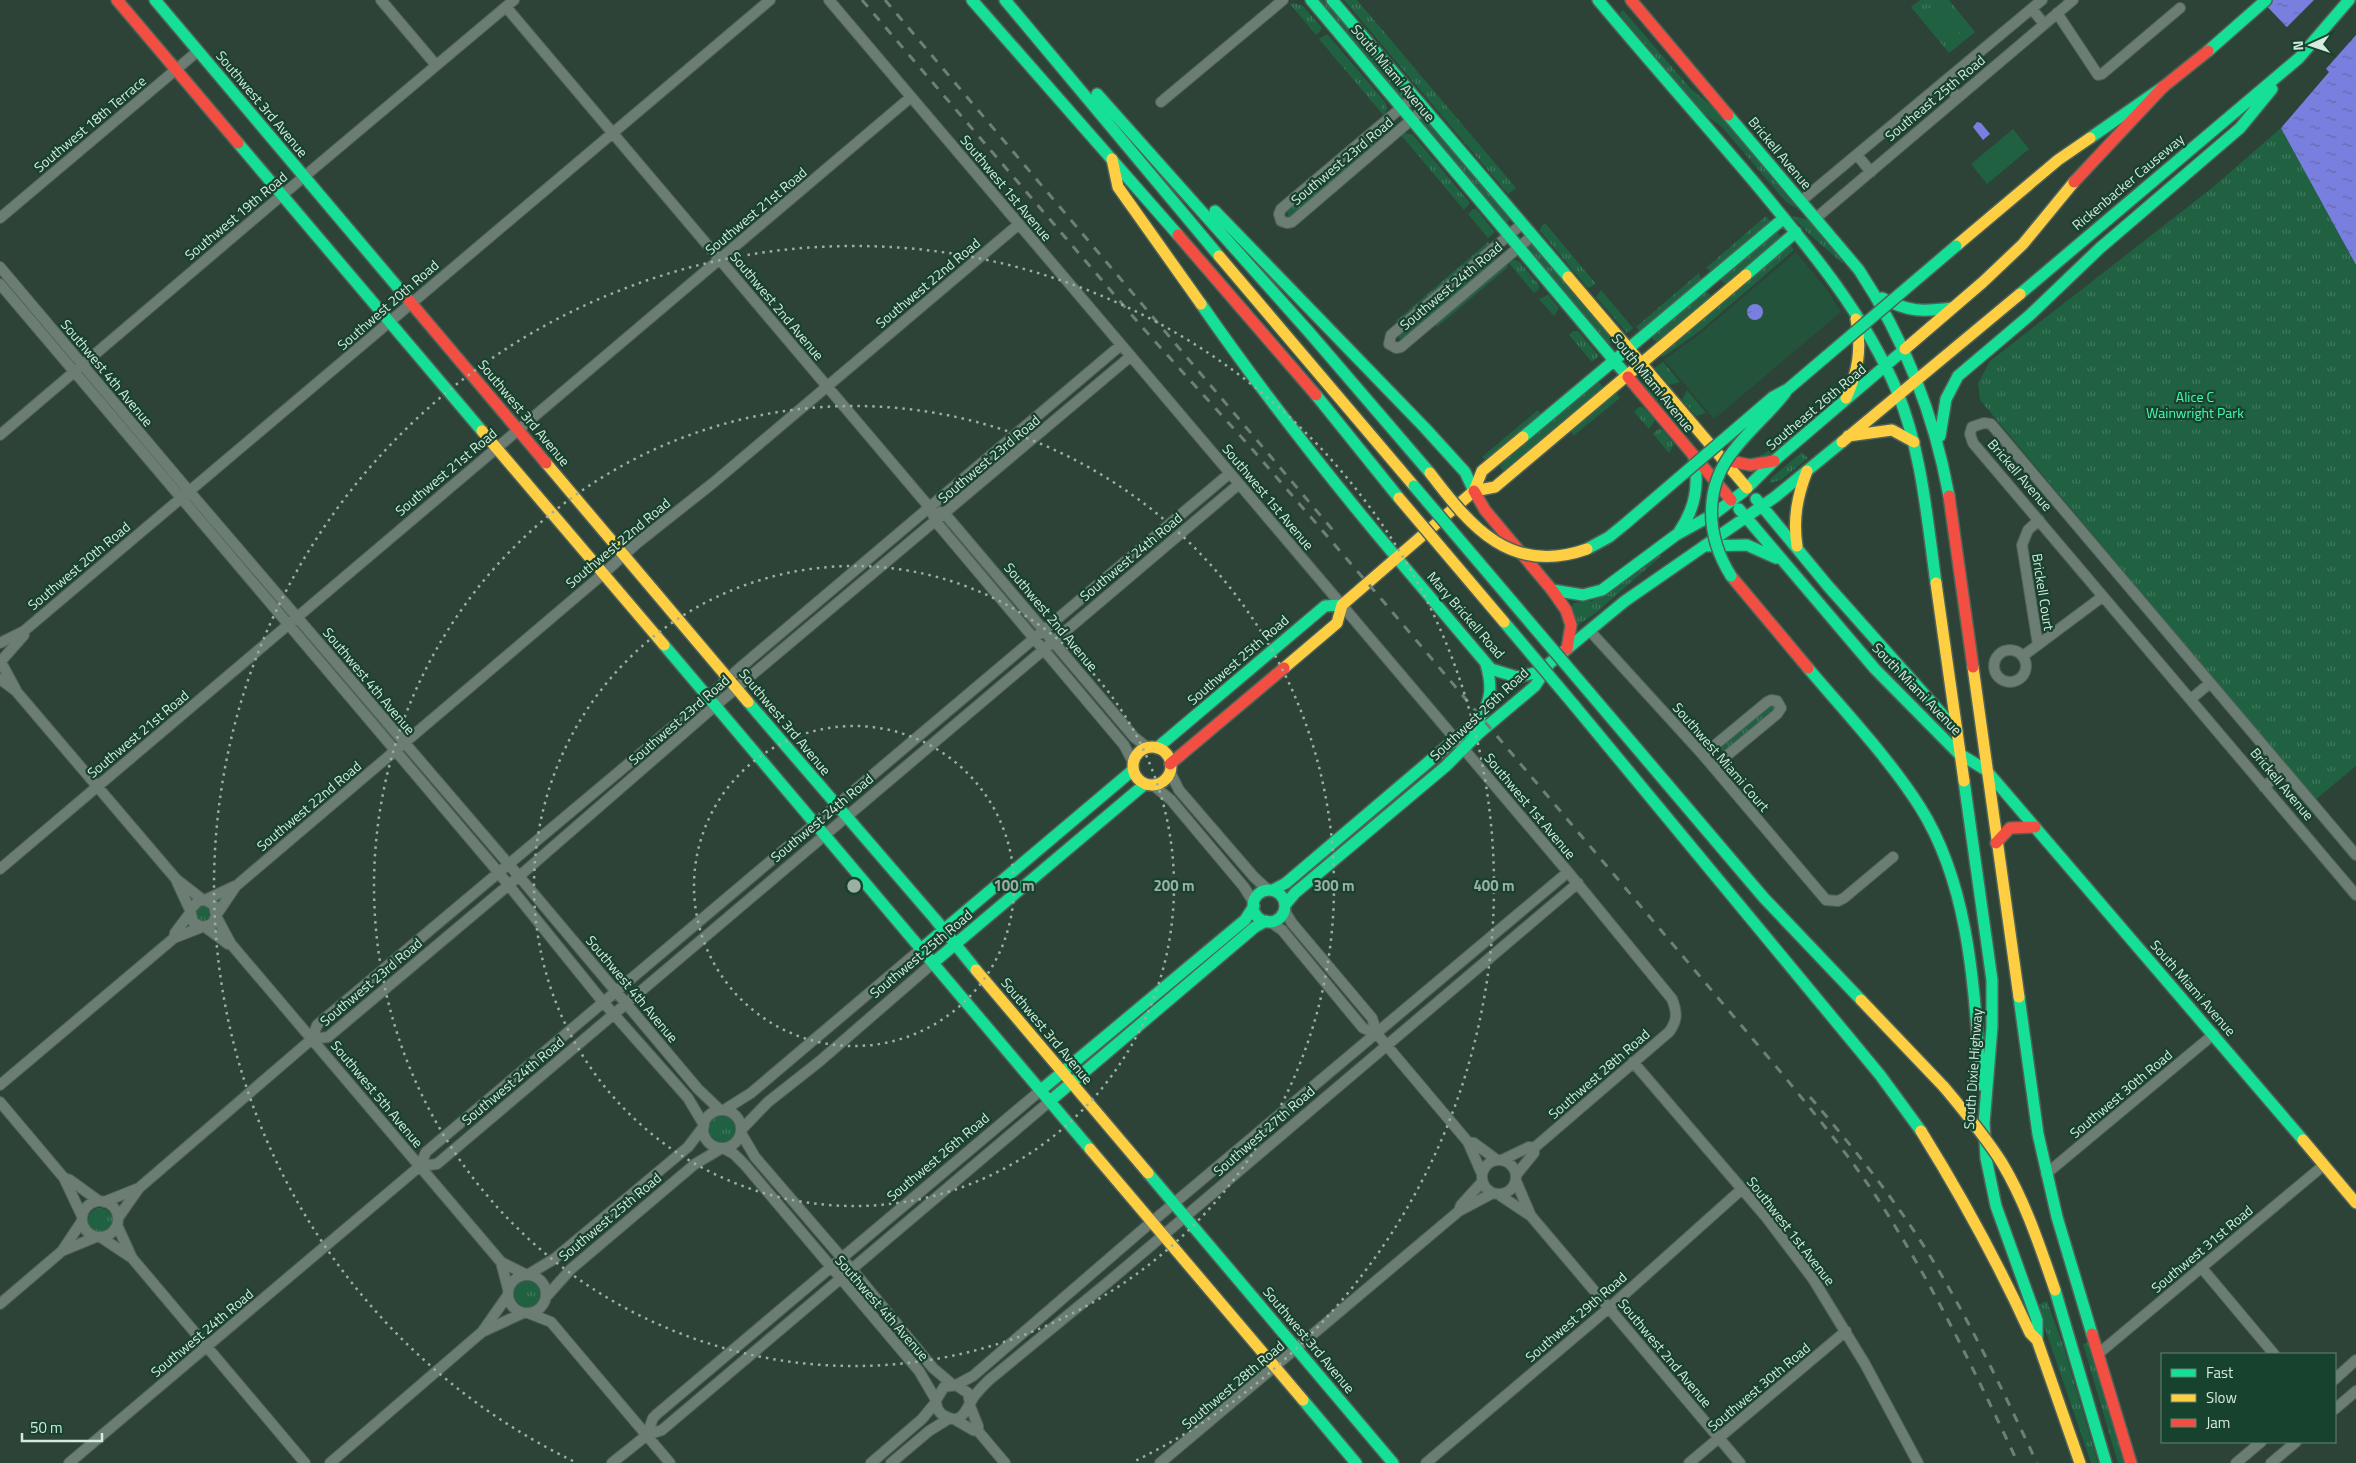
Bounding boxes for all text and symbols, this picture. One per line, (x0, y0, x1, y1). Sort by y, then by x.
street label: South Miami Avenue (1346, 19, 1440, 126)
north arrow (2286, 20, 2336, 70)
text: N (2287, 40, 2308, 51)
street label: Southwest 3rd Avenue (211, 46, 313, 162)
street label: Southeast 25th Road (1880, 49, 1989, 146)
street label: Southwest 18th Terrace (29, 70, 150, 177)
street label: Southwest 23rd Road (1286, 111, 1397, 210)
street label: Brickell Avenue (1744, 112, 1817, 194)
street label: Rickenbacker Causeway (2067, 128, 2189, 235)
street label: Southwest 1st Avenue (956, 130, 1057, 245)
street label: Southwest 21st Road (700, 162, 811, 260)
street label: Southwest 19th Road (180, 166, 292, 265)
street label: Southwest 22nd Road (871, 232, 985, 333)
street label: Southwest 24th Road (1395, 236, 1507, 335)
street label: Southwest 2nd Avenue (725, 247, 829, 365)
street label: Southwest 20th Road (332, 255, 443, 355)
street label: Southwest 4th Avenue (56, 315, 159, 431)
street label: South Miami Avenue (1607, 329, 1700, 436)
street label: Southwest 3rd Avenue (473, 355, 575, 471)
street label: Southeast 26th Road (1761, 358, 1870, 455)
park label: Alice C Wainwright Park (2146, 386, 2244, 423)
street label: Southwest 23rd Road (933, 409, 1044, 508)
street label: Southwest 21st Road (390, 423, 501, 521)
street label: Brickell Avenue (1983, 434, 2058, 515)
street label: Southwest 1st Avenue (1218, 439, 1319, 554)
street label: Southwest 22nd Road (561, 492, 675, 593)
street label: Southwest 24th Road (1075, 507, 1187, 606)
street label: Southwest 20th Road (23, 516, 135, 615)
street label: Brickell Court (2027, 552, 2060, 632)
street label: Southwest 2nd Avenue (999, 558, 1103, 676)
street label: Mary Brickell Road (1423, 566, 1510, 663)
street label: Southwest 25th Road (1182, 610, 1293, 710)
street label: Southwest 4th Avenue (318, 623, 421, 739)
street label: South Miami Avenue (1868, 638, 1967, 740)
street label: Southwest 26th Road (1425, 662, 1533, 765)
street label: Southwest 3rd Avenue (734, 664, 836, 780)
street label: Southwest 23rd Road (623, 670, 734, 770)
street label: Southwest 21st Road (82, 685, 193, 783)
street label: Southwest Miami Court (1668, 697, 1775, 816)
street label: Brickell Avenue (2246, 743, 2319, 825)
street label: Southwest 1st Avenue (1480, 748, 1581, 863)
street label: Southwest 22nd Road (252, 755, 366, 856)
street label: Southwest 24th Road (766, 768, 878, 867)
text: 100 m (993, 874, 1035, 897)
text: 200 m (1153, 874, 1195, 897)
text: 300 m (1313, 874, 1355, 897)
text: 400 m (1473, 874, 1515, 897)
centre of rings (845, 877, 863, 895)
street label: Southwest 25th Road (865, 904, 977, 1003)
street label: Southwest 4th Avenue (581, 931, 684, 1047)
street label: Southwest 23rd Road (315, 932, 426, 1031)
street label: South Miami Avenue (2146, 935, 2241, 1040)
street label: Southwest 3rd Avenue (996, 973, 1098, 1089)
street label: South Dixie Highway (1958, 1008, 1987, 1130)
street label: Southwest 28th Road (1543, 1024, 1654, 1124)
street label: Southwest 24th Road (457, 1031, 569, 1130)
street label: Southwest 5th Avenue (326, 1036, 429, 1152)
street label: Southwest 30th Road (2065, 1044, 2177, 1143)
street label: Southwest 27th Road (1208, 1081, 1319, 1181)
street label: Southwest 26th Road (882, 1107, 994, 1206)
street label: Southwest 25th Road (554, 1167, 666, 1266)
street label: Southwest 1st Avenue (1742, 1172, 1841, 1290)
street label: Southwest 31st Road (2146, 1200, 2257, 1298)
street label: Southwest 4th Avenue (830, 1250, 934, 1365)
street label: Southwest 29th Road (1520, 1267, 1631, 1367)
street label: Southwest 3rd Avenue (1258, 1282, 1360, 1398)
street label: Southwest 24th Road (146, 1283, 258, 1382)
street label: Southwest 2nd Avenue (1613, 1294, 1717, 1412)
street label: Southwest 28th Road (1177, 1335, 1289, 1434)
street label: Southwest 30th Road (1703, 1337, 1815, 1436)
legend (2161, 1353, 2336, 1443)
text: Fast (2206, 1361, 2234, 1384)
text: Slow (2206, 1386, 2237, 1409)
scale bar (22, 1410, 102, 1442)
text: Jam (2206, 1411, 2230, 1434)
text: 50 m (30, 1416, 63, 1439)

